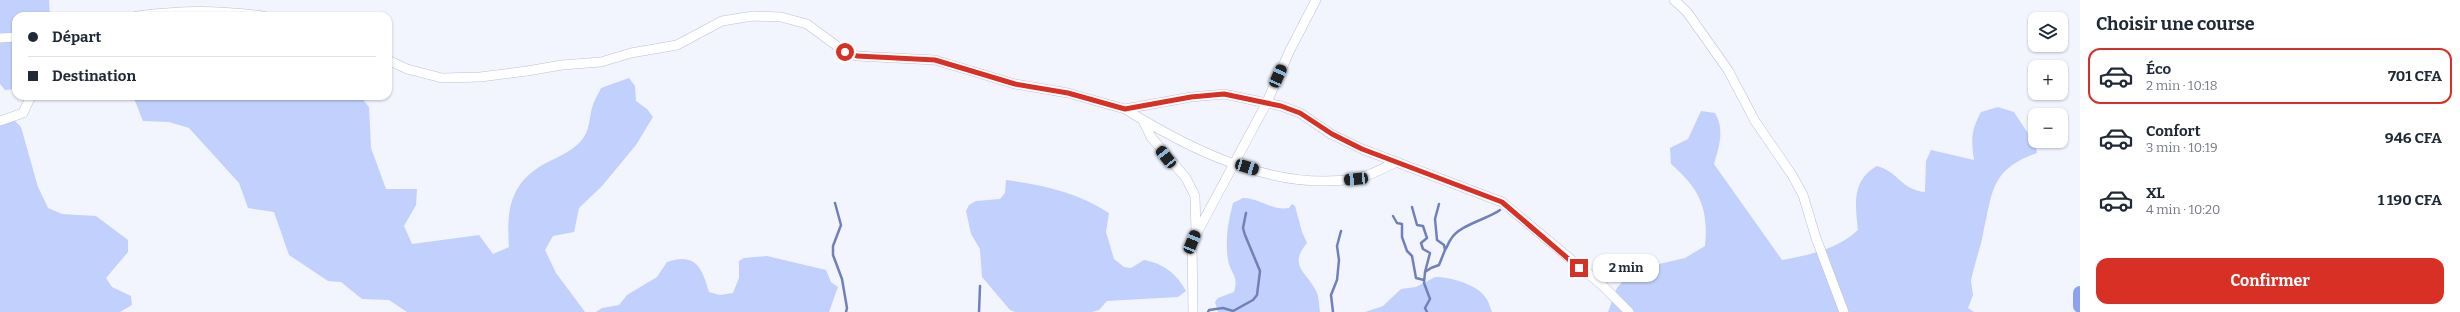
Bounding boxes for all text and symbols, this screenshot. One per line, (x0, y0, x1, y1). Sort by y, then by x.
map controls (2028, 12, 2068, 148)
button: layers (2028, 12, 2068, 52)
text: Choisir une course (2096, 13, 2255, 35)
text: Départ (52, 28, 101, 46)
route start (836, 43, 854, 61)
icon: car (2098, 58, 2134, 94)
button: + (2028, 60, 2068, 100)
text: Éco (2146, 60, 2171, 78)
car (1268, 63, 1288, 89)
text: Destination (52, 67, 136, 85)
text: 701 CFA (2388, 67, 2442, 85)
text: 2 min · 10:18 (2146, 78, 2218, 93)
button: − (2028, 108, 2068, 148)
icon: car (2098, 120, 2134, 156)
text: Confort (2146, 122, 2201, 140)
text: 946 CFA (2385, 129, 2442, 147)
text: 3 min · 10:19 (2146, 140, 2218, 155)
car (1154, 144, 1178, 170)
car (1234, 158, 1260, 176)
car (1344, 172, 1368, 186)
icon: car (2098, 182, 2134, 218)
text: XL (2146, 184, 2165, 202)
text: 1 190 CFA (2378, 191, 2442, 209)
text: 4 min · 10:20 (2146, 202, 2220, 217)
car (1182, 229, 1202, 255)
callout: 2 min (1593, 254, 1659, 282)
button: Confirmer (2096, 258, 2444, 304)
route end (1570, 259, 1588, 277)
text: 2 min (1609, 260, 1643, 275)

